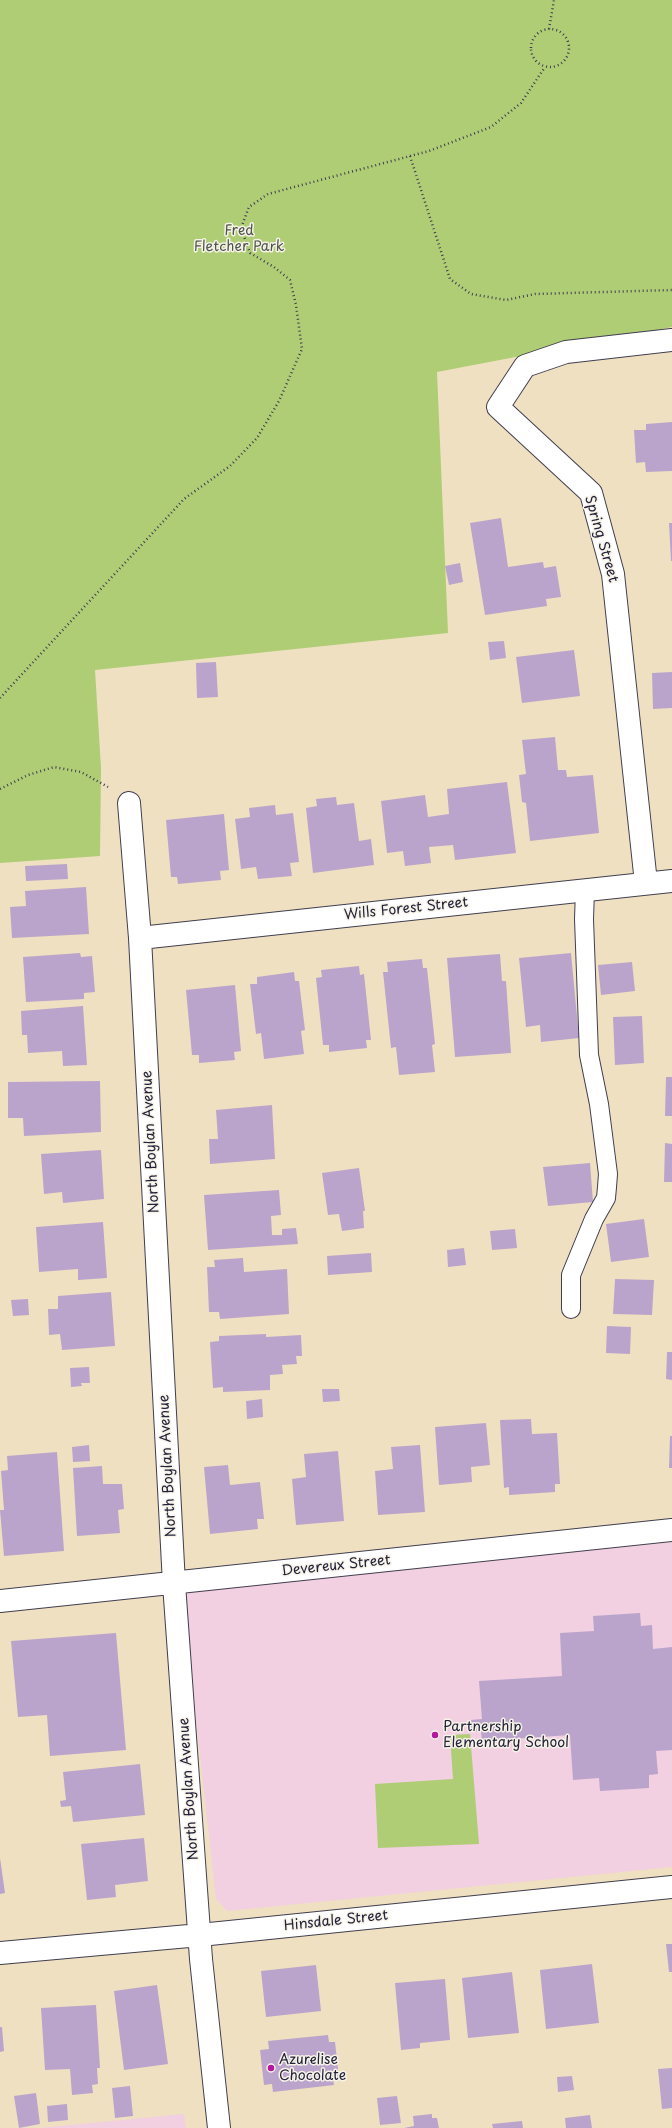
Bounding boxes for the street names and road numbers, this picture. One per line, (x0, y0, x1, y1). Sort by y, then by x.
street label: Spring Street (581, 494, 621, 584)
street label: Wills Forest Street (343, 894, 469, 924)
street label: North Boylan Avenue (139, 1070, 163, 1214)
street label: North Boylan Avenue (156, 1394, 180, 1538)
street label: Devereux Street (281, 1552, 391, 1580)
street label: North Boylan Avenue (176, 1717, 202, 1861)
street label: Hinsdale Street (283, 1907, 389, 1935)

